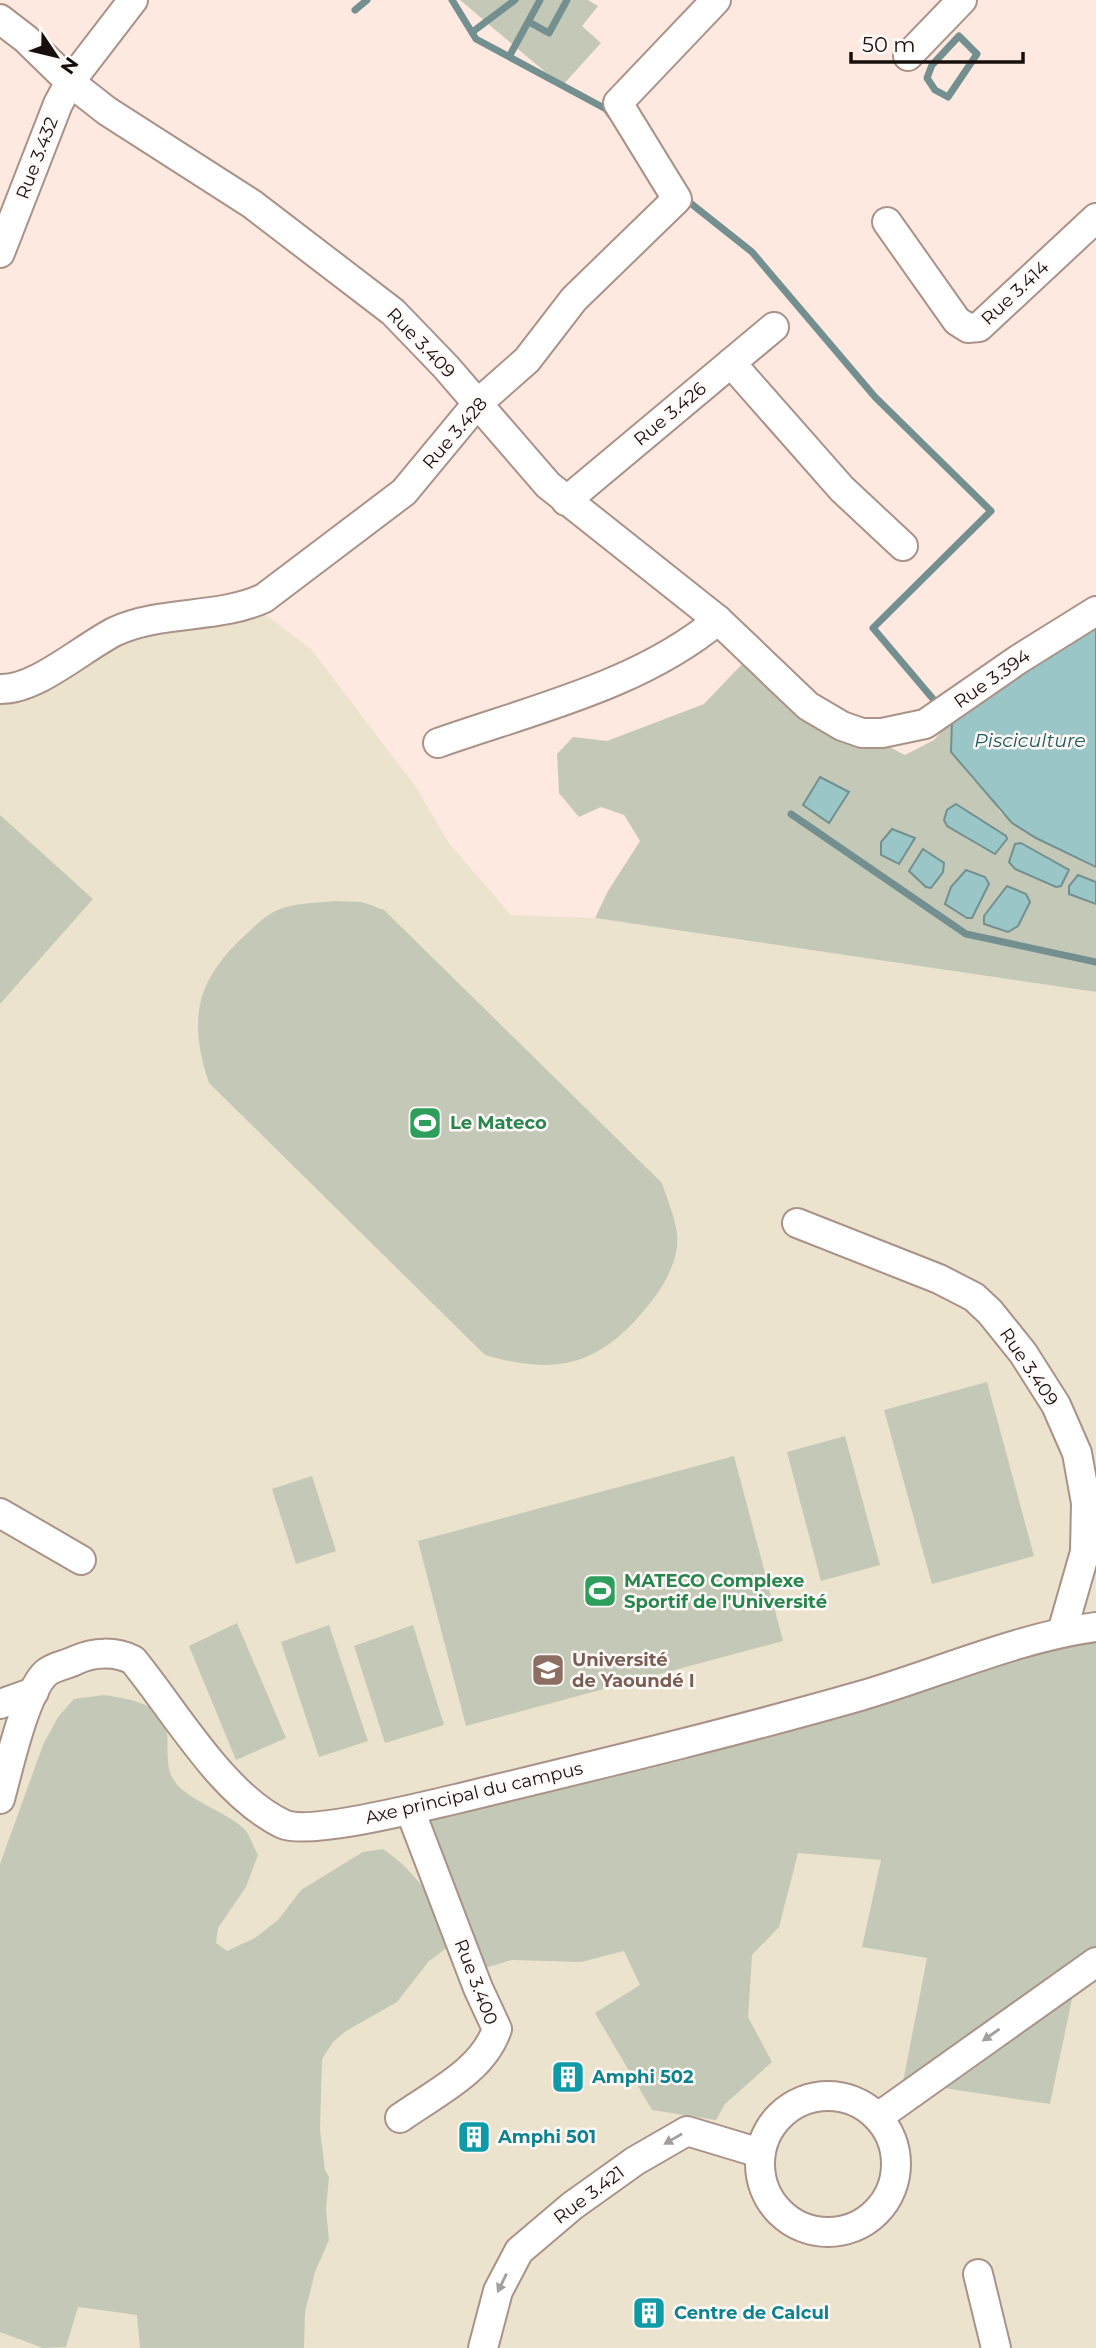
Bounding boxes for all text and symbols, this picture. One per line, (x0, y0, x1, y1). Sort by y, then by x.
north arrow (21, 21, 91, 91)
scale bar (851, 21, 1023, 65)
text: 50 m (862, 32, 916, 57)
text: N (56, 53, 83, 78)
street label: Rue 3.432 (11, 114, 63, 202)
street label: Rue 3.414 (977, 256, 1053, 330)
street label: Rue 3.409 (382, 303, 460, 383)
street label: Rue 3.426 (629, 377, 711, 451)
street label: Rue 3.428 (418, 393, 492, 473)
street label: Rue 3.394 (950, 645, 1034, 713)
water label: Pisciculture (974, 729, 1086, 752)
sports icon: Le Mateco (406, 1104, 444, 1142)
place label: Le Mateco (450, 1112, 547, 1134)
street label: Rue 3.409 (995, 1324, 1063, 1410)
place label: MATECO Complexe Sportif de l'Université (624, 1570, 827, 1613)
sports icon: MATECO Complexe Sportif de l'Université (581, 1572, 619, 1610)
place label: Université de Yaoundé I (572, 1649, 695, 1692)
school or university icon: Université de Yaoundé I (529, 1651, 567, 1689)
street label: Axe principal du campus (363, 1757, 585, 1829)
street label: Rue 3.400 (450, 1936, 502, 2028)
one-way arrow (982, 2028, 1000, 2042)
building icon: Amphi 502 (549, 2058, 587, 2096)
place label: Amphi 502 (591, 2066, 694, 2088)
building icon: Amphi 501 (455, 2118, 493, 2156)
place label: Amphi 501 (497, 2126, 596, 2148)
one-way arrow (663, 2133, 683, 2145)
street label: Rue 3.421 (549, 2161, 629, 2229)
one-way arrow (497, 2273, 508, 2293)
building icon: Centre de Calcul (630, 2294, 668, 2332)
place label: Centre de Calcul (674, 2302, 829, 2324)

